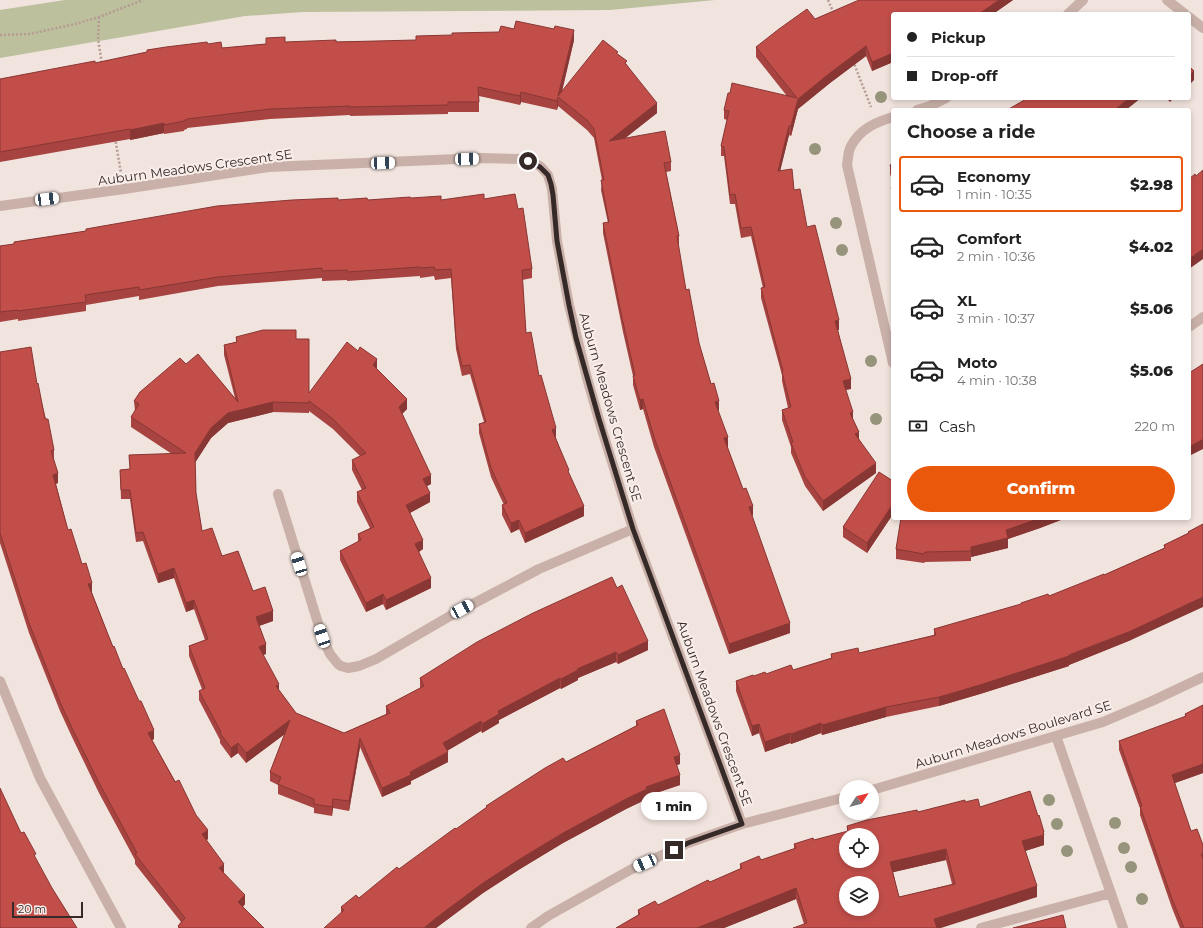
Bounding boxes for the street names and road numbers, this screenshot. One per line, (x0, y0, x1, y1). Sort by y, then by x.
street label: Auburn Meadows Crescent SE (97, 145, 293, 189)
street label: Auburn Meadows Crescent SE (576, 311, 646, 503)
street label: Auburn Meadows Crescent SE (674, 618, 756, 808)
street label: Auburn Meadows Boulevard SE (913, 696, 1113, 772)

